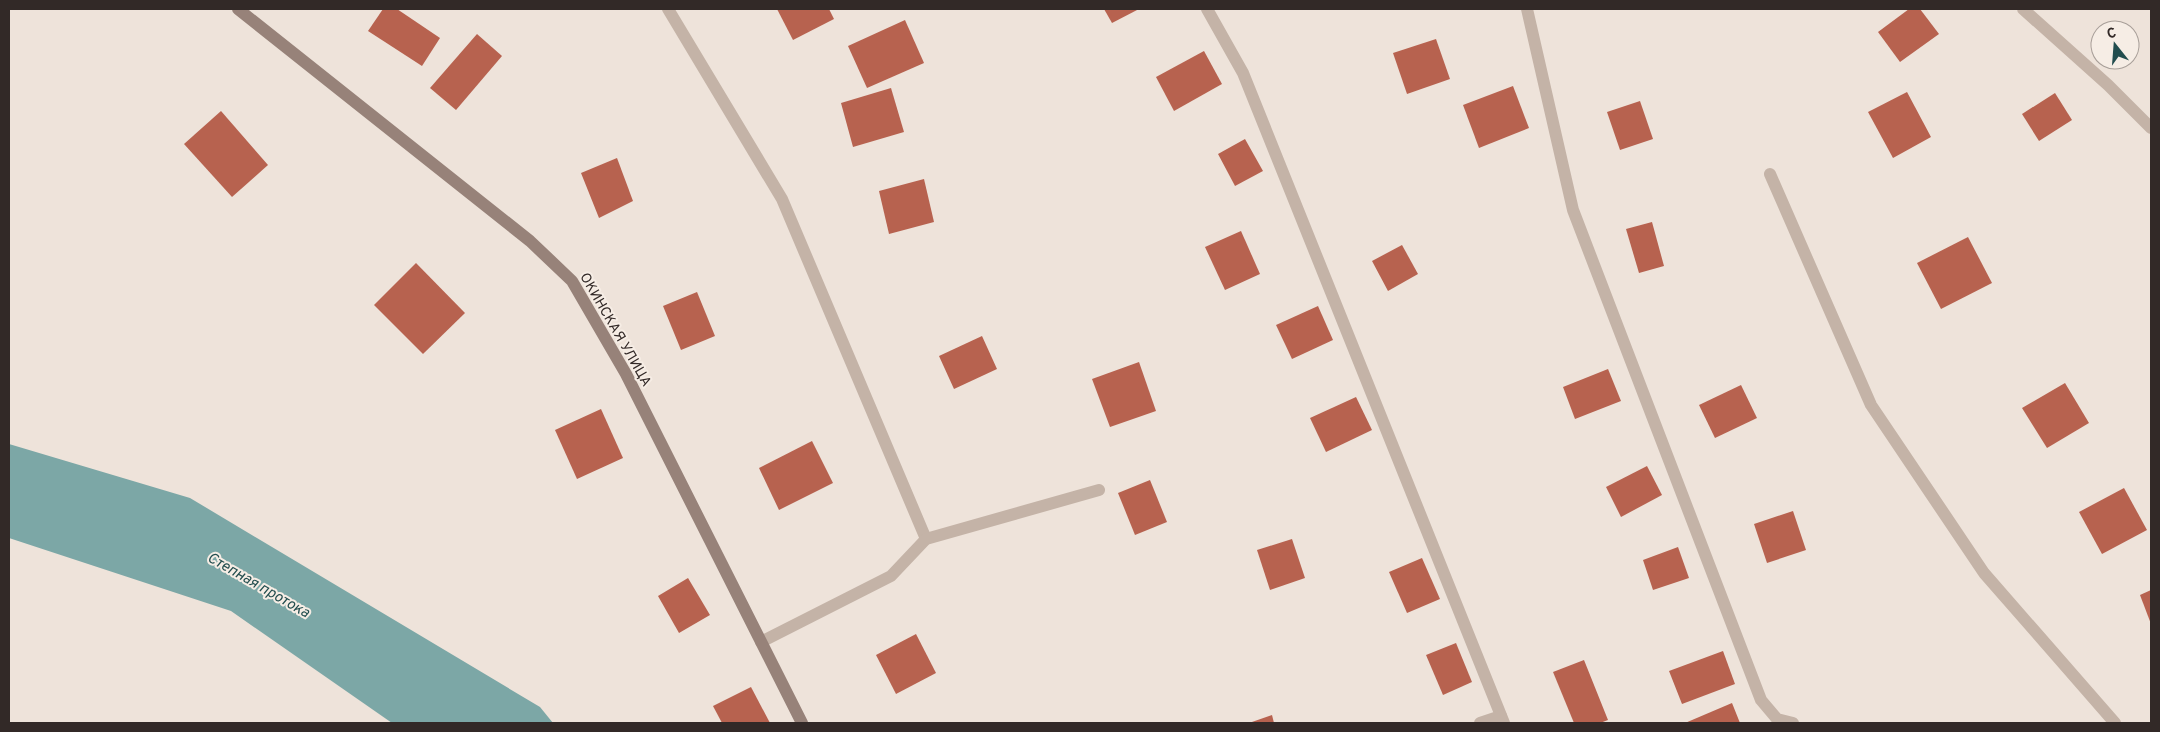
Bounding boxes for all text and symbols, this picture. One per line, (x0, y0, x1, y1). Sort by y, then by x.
north arrow (2090, 20, 2140, 70)
text: С (2105, 25, 2118, 43)
street label: ОКИНСКАЯ УЛИЦА (576, 270, 654, 390)
water label: Степная протока (203, 549, 313, 623)

